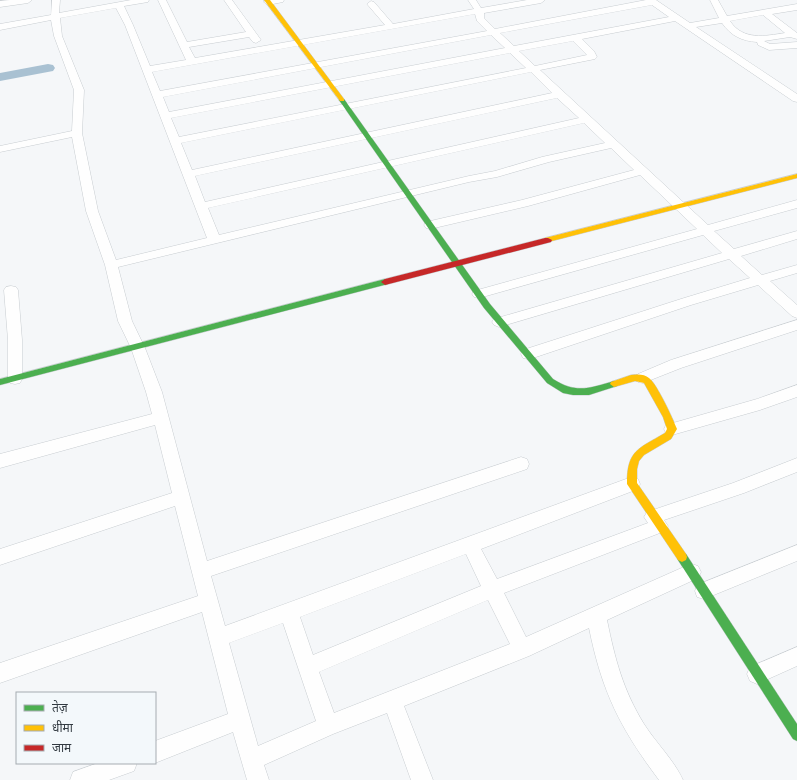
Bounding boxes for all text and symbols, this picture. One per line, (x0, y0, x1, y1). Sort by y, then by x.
legend (16, 692, 156, 764)
text: तेज़ (52, 700, 69, 715)
text: धीमा (52, 720, 74, 735)
text: जाम (52, 741, 72, 755)

